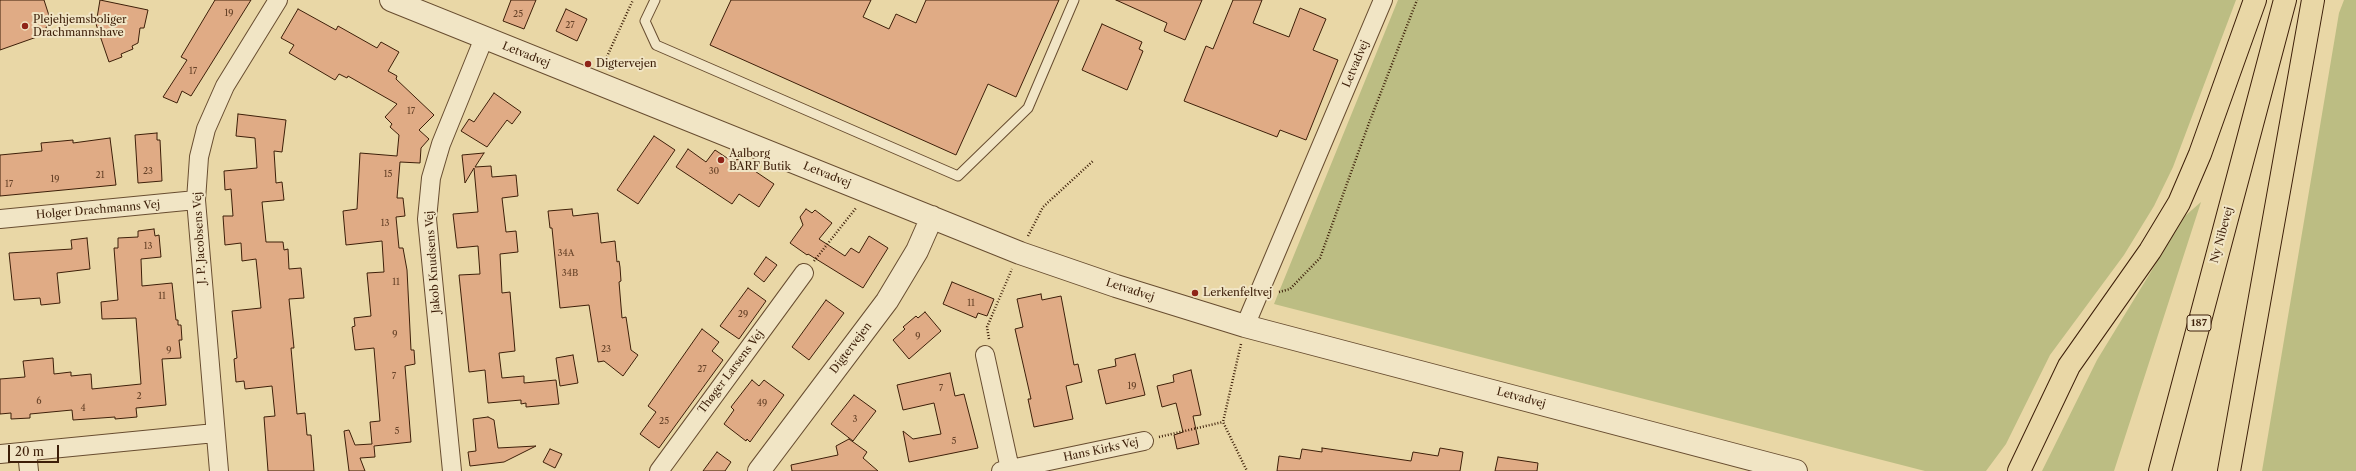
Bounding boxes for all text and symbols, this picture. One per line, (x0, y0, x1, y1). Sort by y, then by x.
house number: 19 (224, 8, 234, 18)
house number: 25 (513, 9, 523, 19)
place label: Plejehjemsboliger Drachmannshave (33, 13, 127, 39)
house number: 27 (565, 20, 575, 30)
marker: Plejehjemsboliger Drachmannshave (20, 21, 30, 31)
street label: Letvadvej (1340, 38, 1372, 90)
street label: Letvadvej (500, 39, 552, 71)
place label: Digtervejen (596, 57, 657, 71)
marker: Digtervejen (583, 59, 593, 69)
house number: 17 (189, 66, 197, 76)
house number: 17 (407, 106, 415, 116)
place label: Aalborg BARF Butik (729, 147, 791, 173)
marker: Aalborg BARF Butik (716, 155, 726, 165)
street label: Letvadvej (801, 159, 853, 191)
house number: 23 (143, 166, 153, 176)
house number: 30 (709, 166, 719, 176)
house number: 15 (384, 169, 392, 179)
house number: 21 (96, 170, 104, 180)
house number: 19 (50, 174, 60, 184)
house number: 17 (5, 179, 13, 189)
street label: J. P. Jacobsens Vej (191, 192, 209, 284)
street label: Holger Drachmanns Vej (35, 198, 161, 222)
street label: Ny Nibevej (2208, 205, 2236, 265)
street label: Jakob Knudsens Vej (423, 210, 443, 314)
house number: 13 (381, 218, 389, 228)
house number: 13 (144, 241, 152, 251)
house number: 34A (558, 248, 574, 258)
house number: 34B (562, 268, 578, 278)
street label: Letvadvej (1104, 276, 1156, 304)
house number: 11 (392, 277, 400, 287)
place label: Lerkenfeltvej (1203, 286, 1272, 300)
marker: Lerkenfeltvej (1190, 288, 1200, 298)
house number: 11 (158, 291, 166, 301)
house number: 11 (967, 298, 975, 308)
house number: 29 (738, 309, 748, 319)
road number: 187 (2187, 315, 2211, 331)
street label: Digtervejen (827, 320, 875, 376)
street label: Thøger Larsens Vej (695, 328, 767, 416)
house number: 9 (392, 329, 398, 339)
house number: 9 (915, 331, 921, 341)
house number: 23 (601, 344, 611, 354)
house number: 9 (166, 345, 172, 355)
house number: 27 (697, 364, 707, 374)
house number: 7 (392, 371, 396, 381)
house number: 19 (1127, 381, 1137, 391)
house number: 7 (939, 383, 943, 393)
street label: Letvadvej (1495, 385, 1547, 411)
house number: 2 (136, 391, 142, 401)
house number: 6 (36, 396, 42, 406)
house number: 49 (757, 398, 767, 408)
house number: 4 (80, 403, 86, 413)
house number: 3 (853, 414, 857, 424)
house number: 25 (659, 416, 669, 426)
house number: 5 (395, 426, 399, 436)
house number: 5 (952, 436, 956, 446)
street label: Hans Kirks Vej (1062, 436, 1140, 464)
scale bar (10, 437, 61, 463)
text: 20 m (15, 444, 44, 459)

